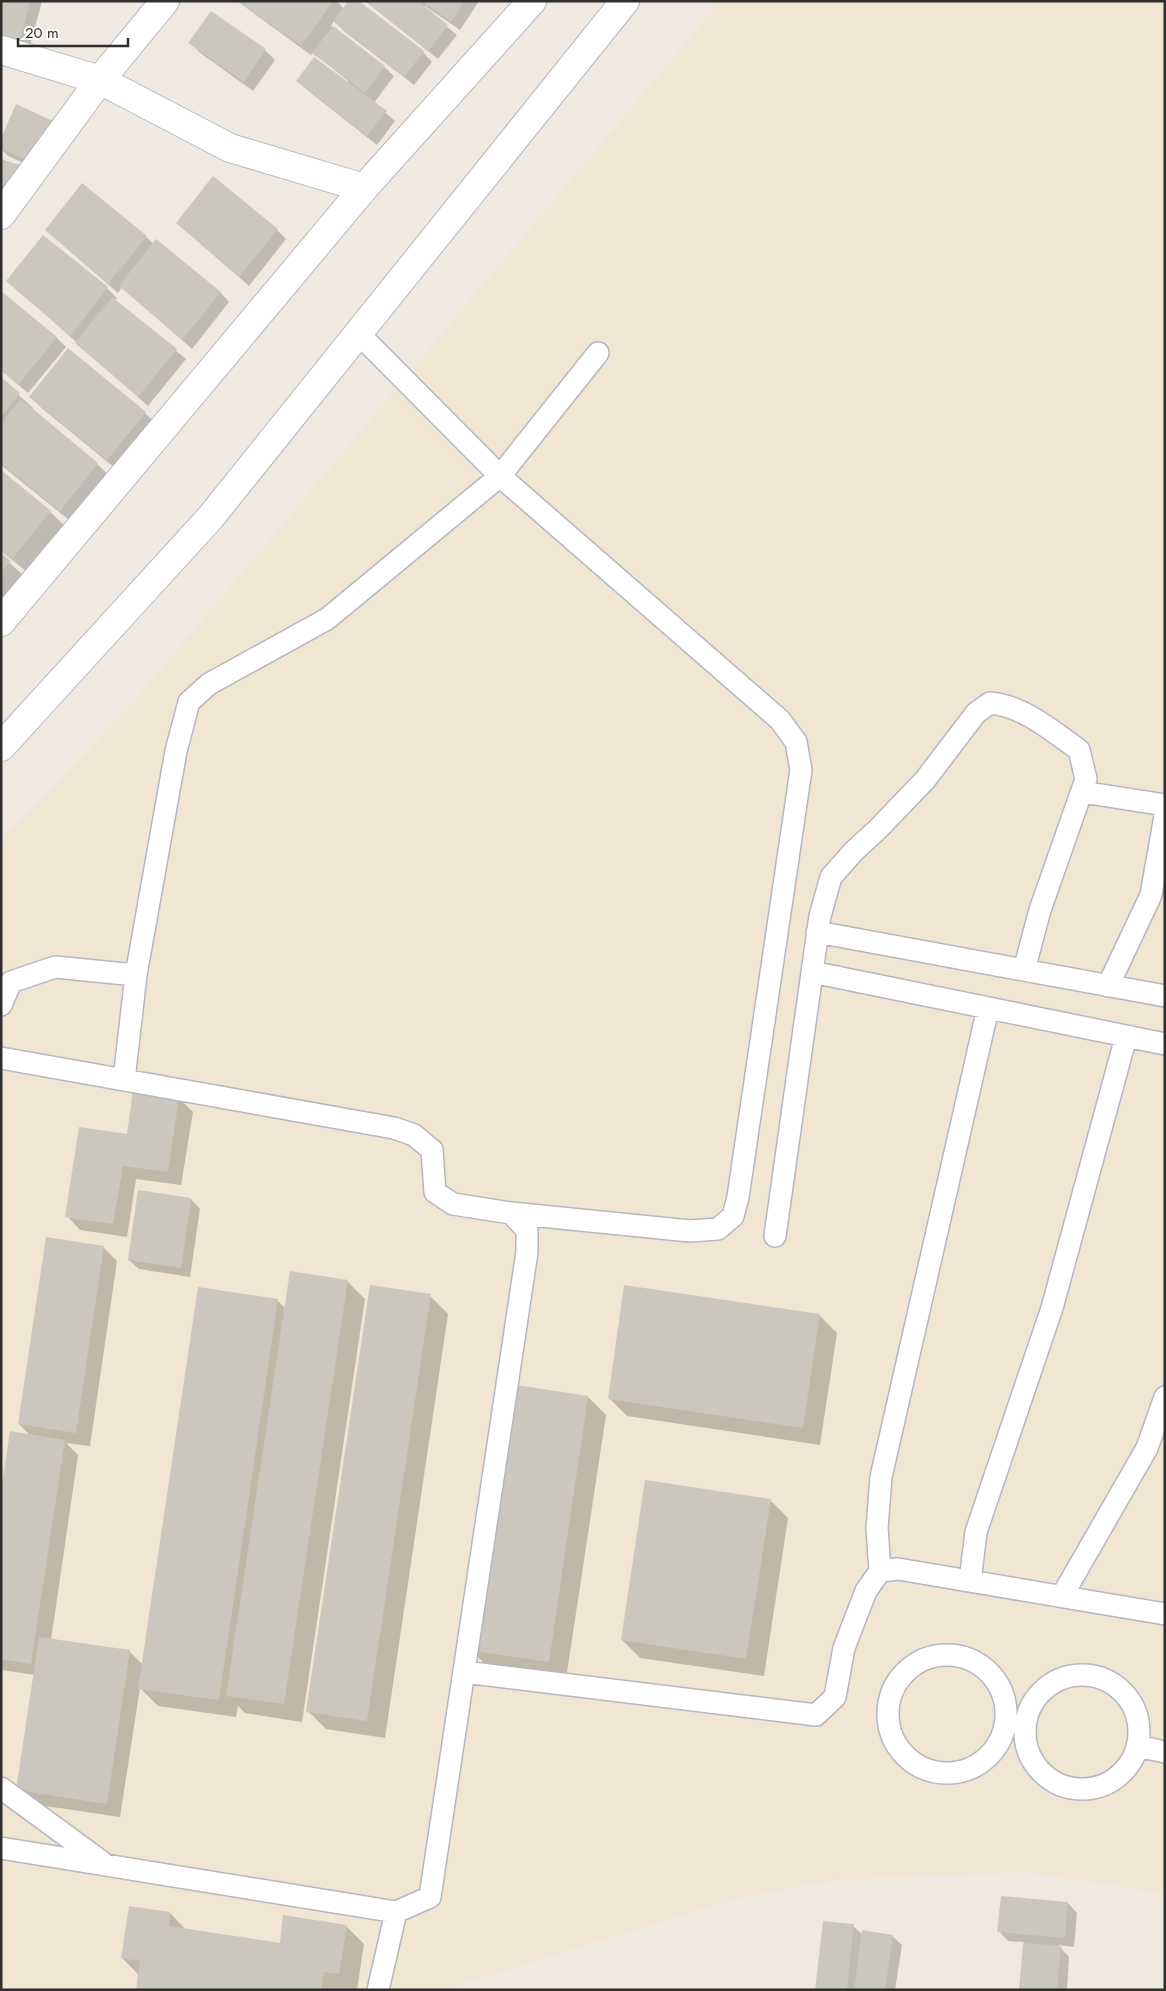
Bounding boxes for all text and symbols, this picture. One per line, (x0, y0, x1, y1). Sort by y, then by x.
scale bar (18, 15, 128, 47)
text: 20 m (25, 22, 59, 44)

